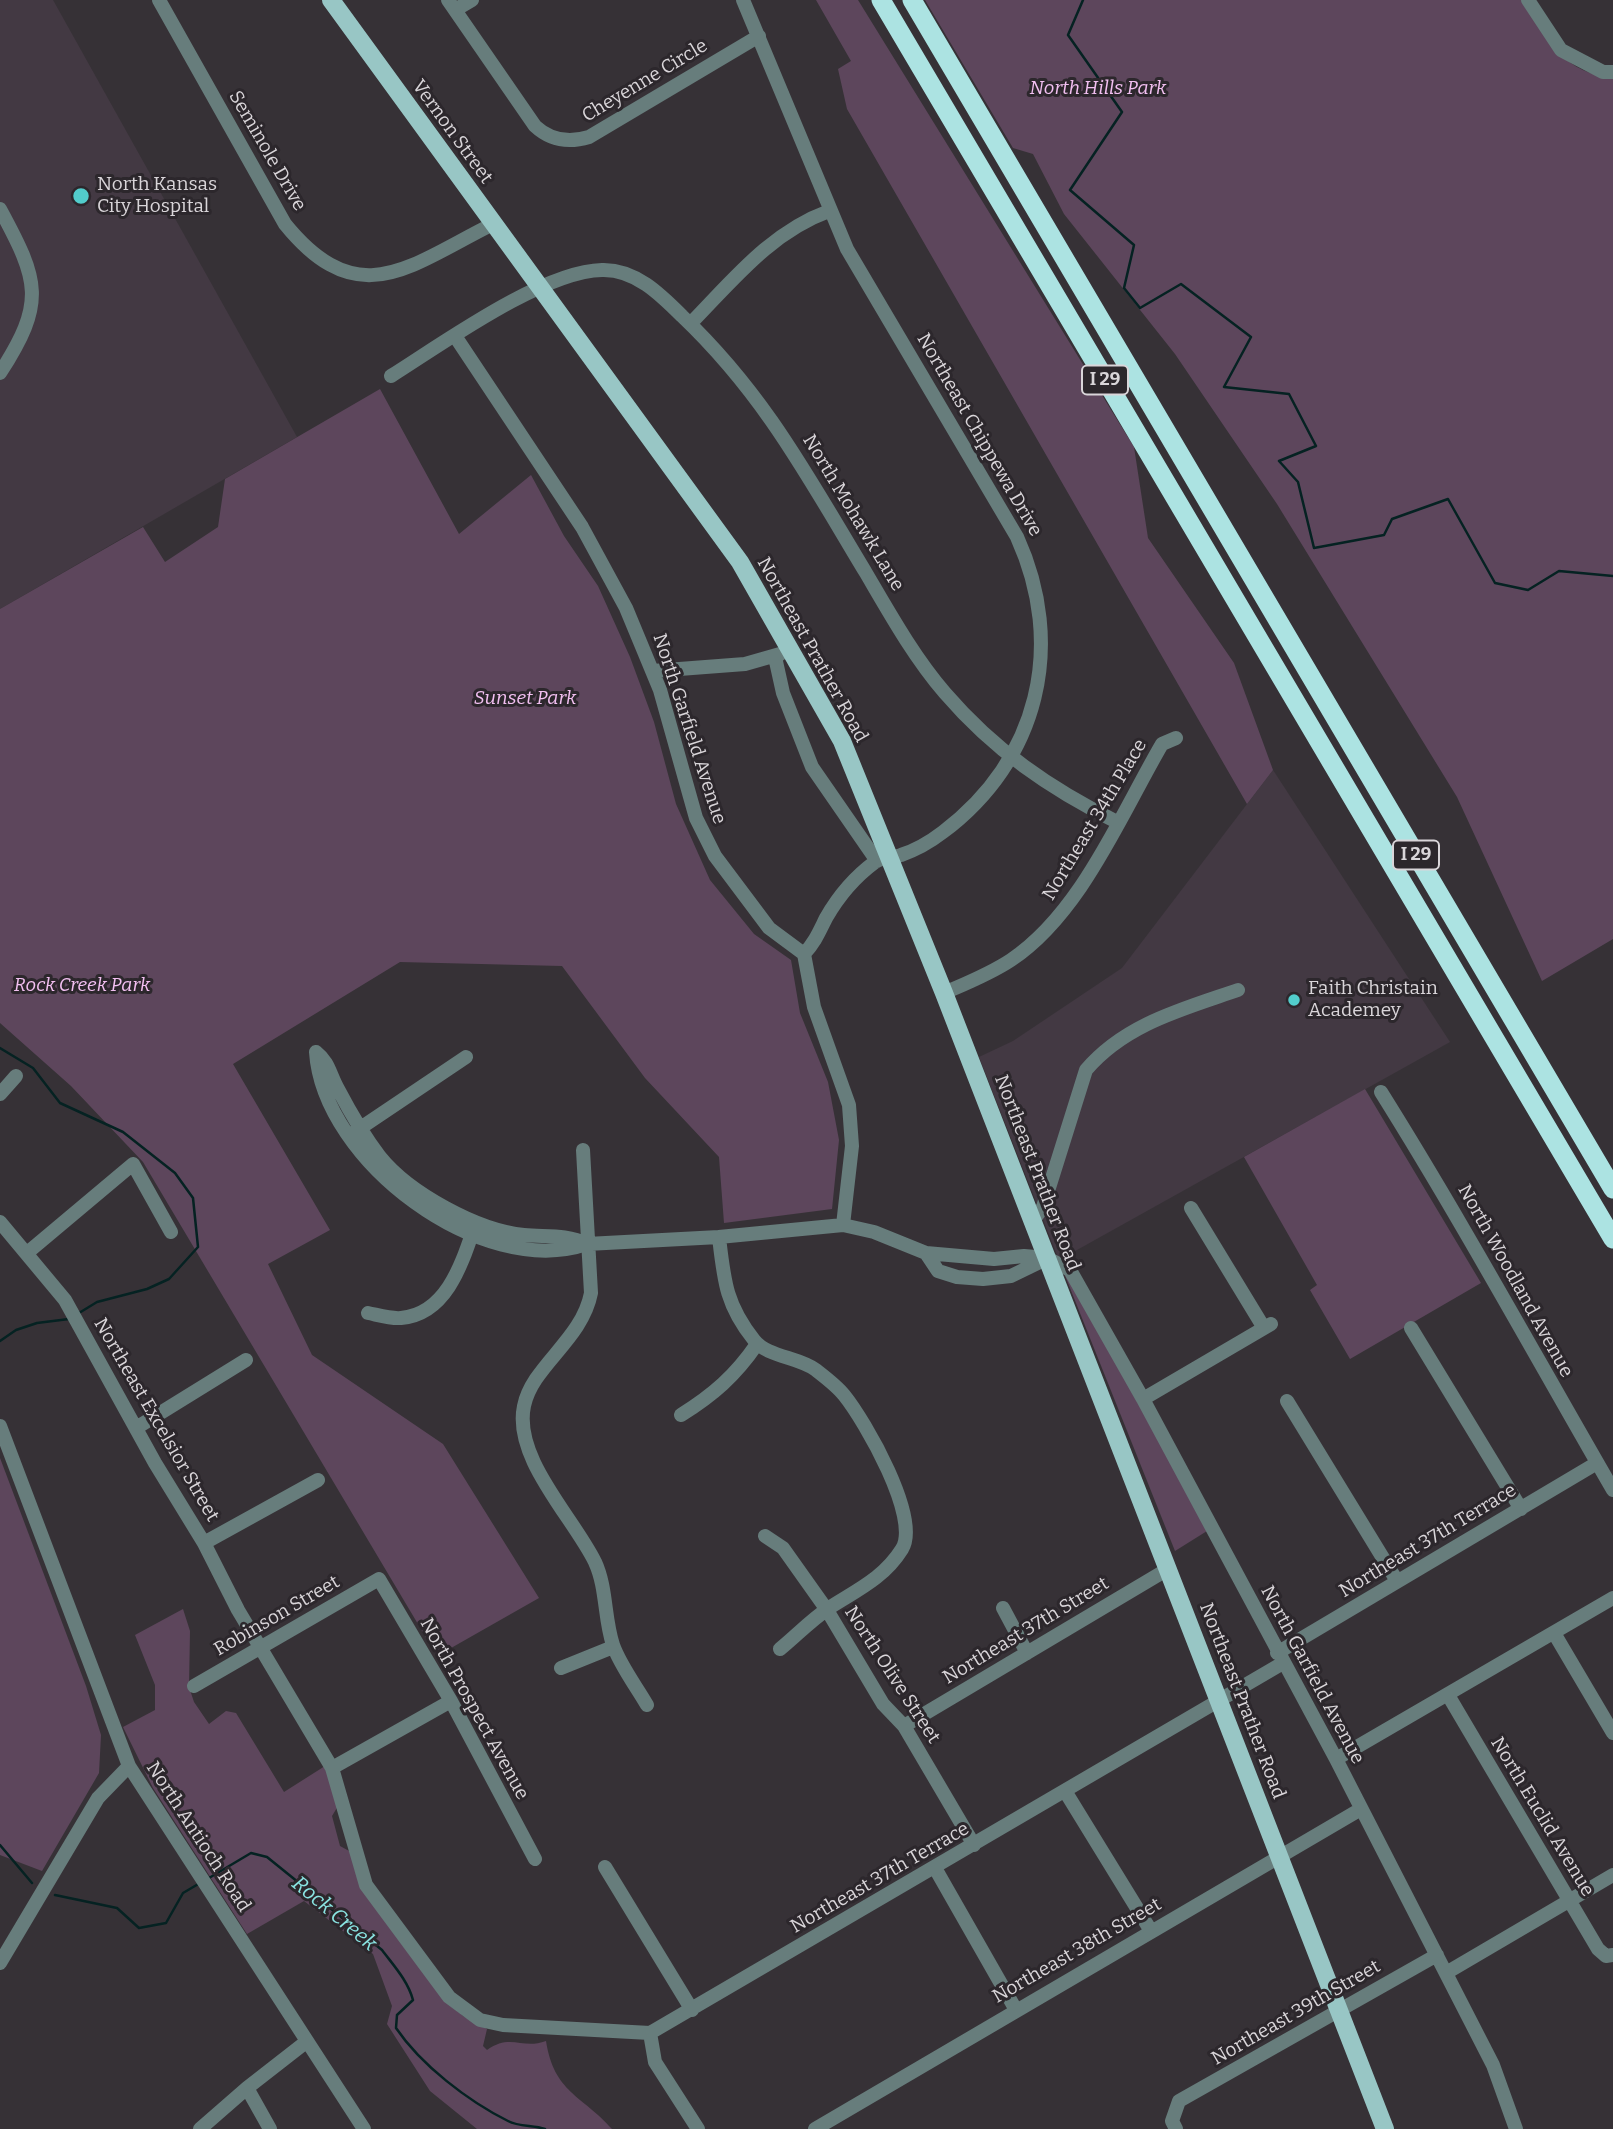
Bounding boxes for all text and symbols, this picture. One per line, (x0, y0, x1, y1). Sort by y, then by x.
street label: Cheyenne Circle (578, 35, 712, 127)
street label: Vernon Street (407, 76, 497, 188)
park label: North Hills Park (1030, 78, 1166, 100)
street label: Seminole Drive (223, 87, 311, 215)
place label: North Kansas City Hospital (97, 174, 217, 218)
marker: North Kansas City Hospital (71, 186, 91, 206)
street label: Northeast Chippewa Drive (911, 329, 1047, 541)
road number: I 29 (1082, 366, 1128, 394)
street label: North Mohawk Lane (797, 431, 909, 595)
street label: Northeast Prather Road (752, 553, 872, 747)
street label: North Garfield Avenue (647, 631, 731, 827)
park label: Sunset Park (474, 688, 576, 710)
street label: Northeast 34th Place (1038, 735, 1152, 905)
road number: I 29 (1393, 840, 1439, 870)
park label: Rock Creek Park (14, 975, 150, 997)
place label: Faith Christain Academey (1308, 978, 1438, 1022)
marker: Faith Christain Academey (1286, 992, 1302, 1008)
street label: Northeast Prather Road (989, 1072, 1085, 1274)
street label: North Woodland Avenue (1452, 1181, 1578, 1381)
street label: Northeast Excelsior Street (88, 1314, 224, 1526)
street label: Northeast 37th Terrace (1335, 1479, 1521, 1603)
street label: Robinson Street (210, 1571, 344, 1661)
street label: Northeast 37th Street (939, 1572, 1113, 1690)
street label: North Garfield Avenue (1255, 1582, 1369, 1768)
street label: Northeast Prather Road (1194, 1600, 1290, 1802)
street label: North Olive Street (839, 1602, 945, 1748)
street label: North Prospect Avenue (415, 1614, 533, 1804)
street label: North Euclid Avenue (1485, 1733, 1599, 1901)
street label: North Antioch Road (141, 1758, 255, 1916)
street label: Northeast 37th Terrace (787, 1818, 973, 1938)
water label: Rock Creek (286, 1871, 382, 1957)
street label: Northeast 38th Street (989, 1893, 1165, 2009)
street label: Northeast 39th Street (1208, 1955, 1384, 2071)

